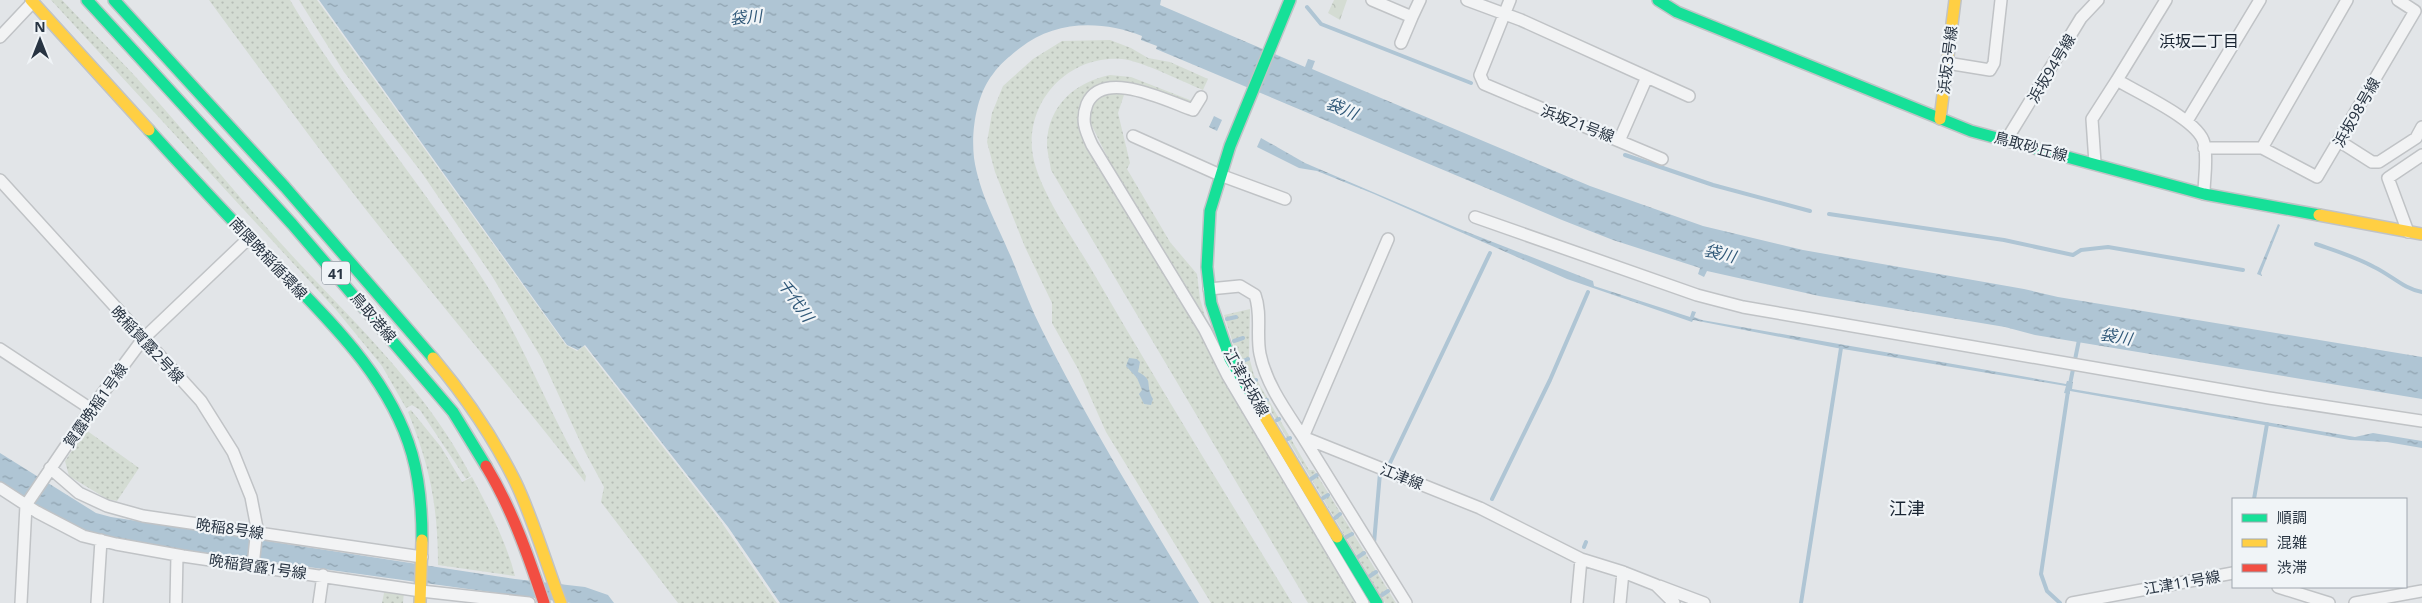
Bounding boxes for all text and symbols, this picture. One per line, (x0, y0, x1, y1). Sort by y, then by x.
water label: 袋川 (729, 4, 765, 29)
north arrow (15, 15, 65, 65)
text: N (34, 17, 46, 36)
street label: 浜坂3号線 (1933, 25, 1961, 95)
street label: 浜坂94号線 (2023, 30, 2079, 106)
district label: 浜坂二丁目 (2159, 30, 2239, 52)
street label: 浜坂98号線 (2328, 74, 2384, 150)
water label: 袋川 (1323, 92, 1363, 125)
street label: 浜坂21号線 (1538, 100, 1618, 146)
street label: 鳥取砂丘線 (1992, 127, 2070, 165)
street label: 南隈晩稲循環線 (226, 213, 312, 303)
water label: 袋川 (1702, 238, 1740, 268)
road number: 41 (322, 262, 350, 284)
water label: 千代川 (773, 274, 820, 328)
street label: 鳥取港線 (347, 288, 401, 346)
street label: 晩稲賀露2号線 (107, 301, 189, 387)
water label: 袋川 (2098, 322, 2136, 350)
street label: 江津浜坂線 (1220, 344, 1274, 420)
street label: 賀露晩稲1号線 (59, 359, 131, 451)
street label: 江津線 (1377, 458, 1427, 494)
district label: 江津 (1889, 496, 1925, 520)
legend (2232, 498, 2407, 588)
text: 順調 (2277, 507, 2307, 527)
street label: 晩稲8号線 (195, 513, 265, 543)
text: 混雑 (2277, 532, 2307, 552)
street label: 晩稲賀露1号線 (208, 549, 308, 583)
text: 渋滞 (2277, 557, 2307, 577)
street label: 江津11号線 (2142, 565, 2222, 599)

